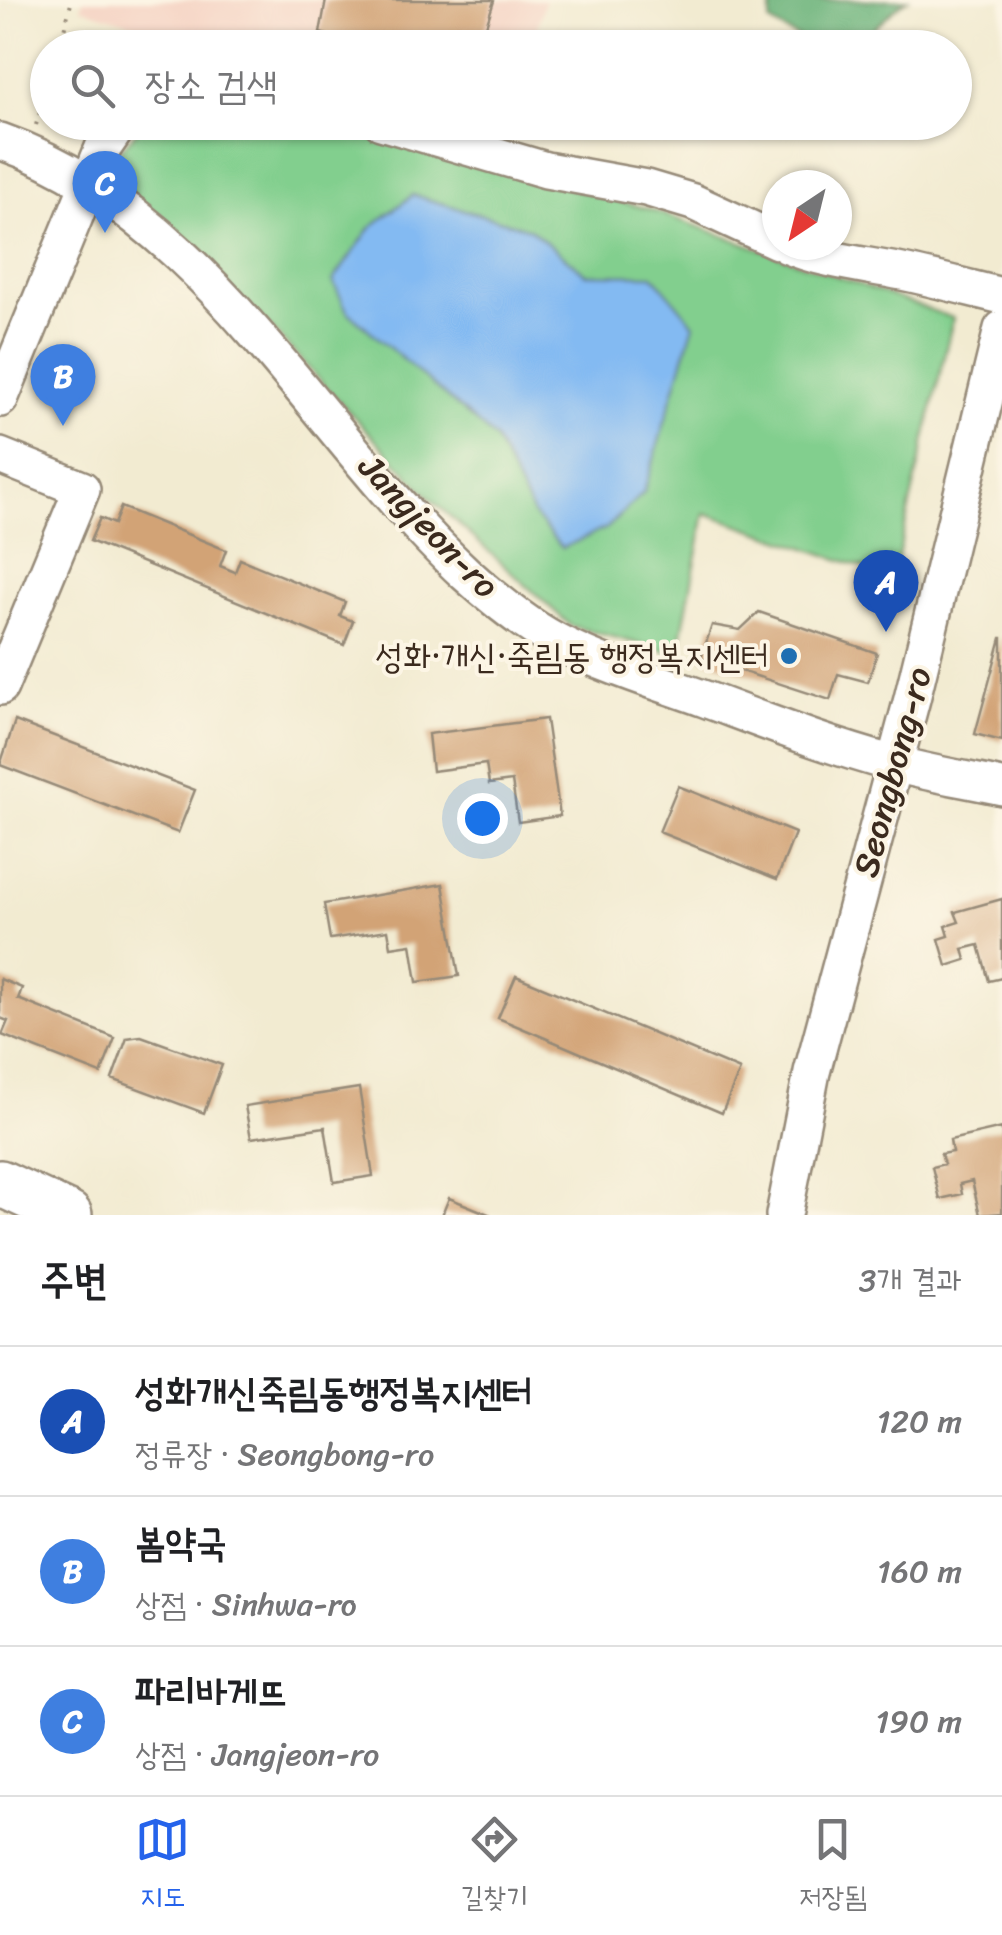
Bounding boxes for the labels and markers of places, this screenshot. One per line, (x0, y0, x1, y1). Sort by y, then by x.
pin: C (72, 150, 138, 233)
pin: B (30, 344, 96, 426)
pin: A (854, 550, 918, 632)
place label: 성화·개신·죽림동 행정복지센터 (375, 625, 769, 687)
marker: 성화·개신·죽림동 행정복지센터 (778, 645, 800, 667)

